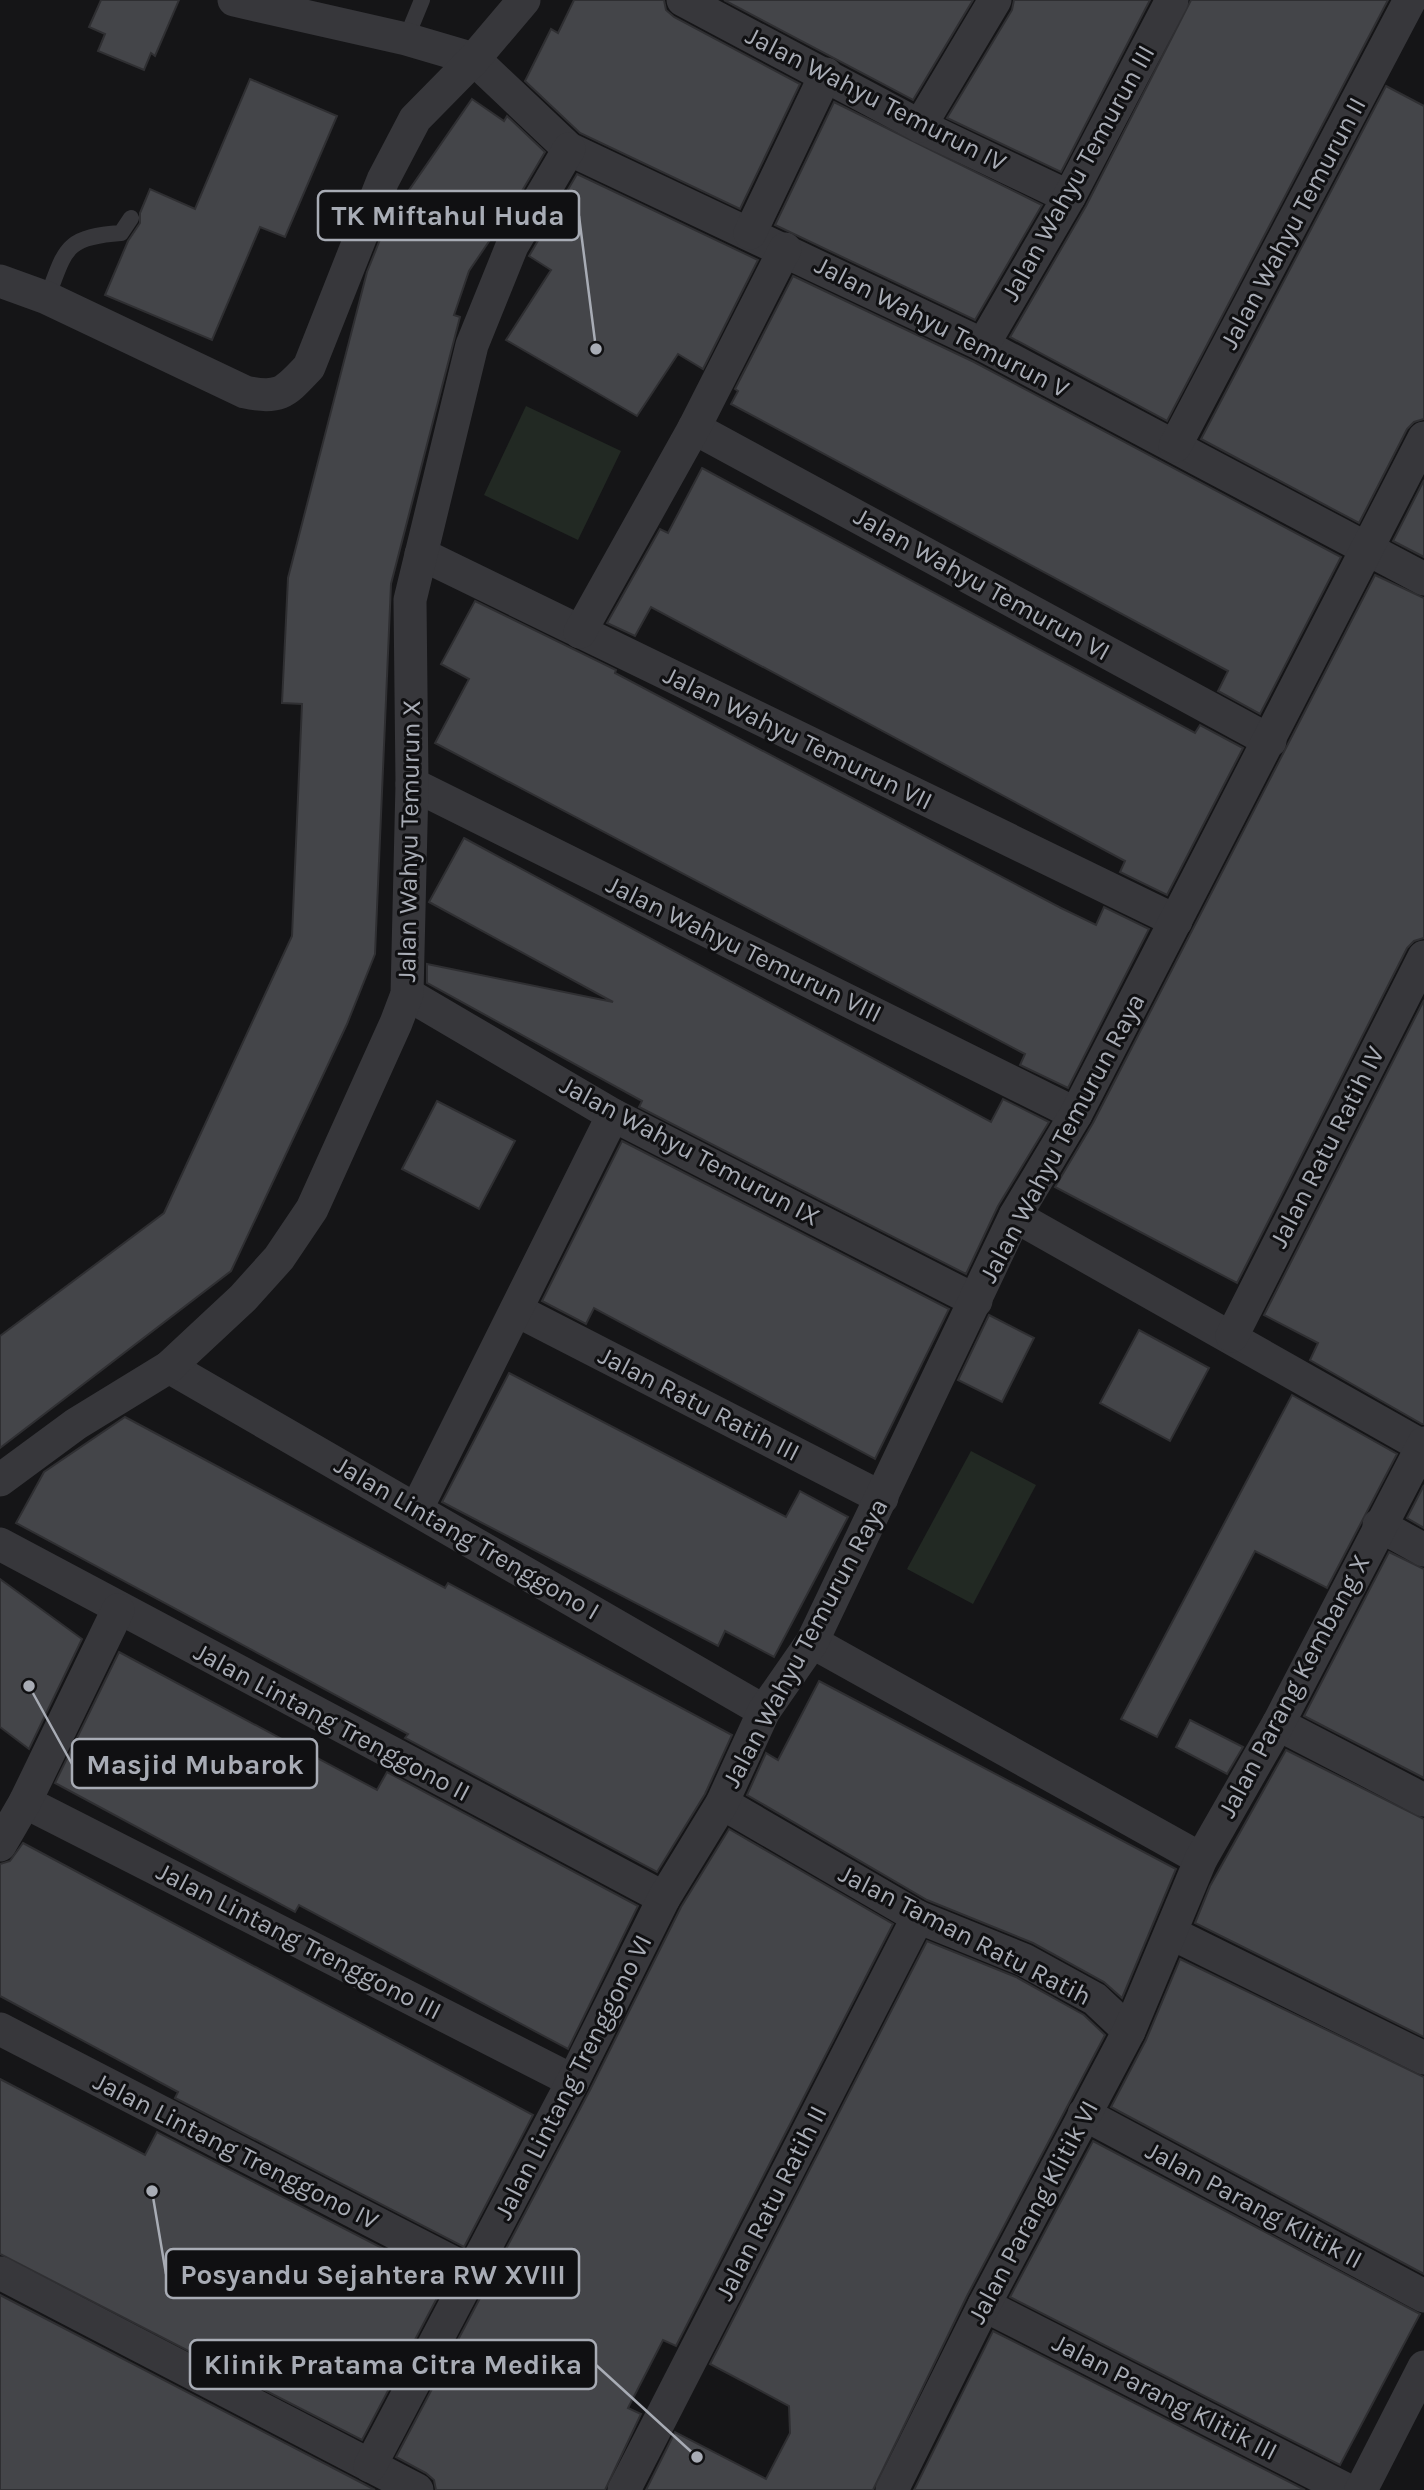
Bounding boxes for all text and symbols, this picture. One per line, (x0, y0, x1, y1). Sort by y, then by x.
street label: Jalan Wahyu Temurun IV (741, 20, 1012, 178)
street label: Jalan Wahyu Temurun III (995, 40, 1161, 306)
street label: Jalan Wahyu Temurun II (1213, 92, 1373, 354)
callout: TK Miftahul Huda (318, 191, 579, 240)
text: TK Miftahul Huda (331, 199, 565, 232)
street label: Jalan Wahyu Temurun V (810, 249, 1074, 405)
street label: Jalan Wahyu Temurun VI (848, 501, 1116, 667)
street label: Jalan Wahyu Temurun VII (658, 659, 938, 817)
street label: Jalan Wahyu Temurun X (391, 699, 427, 983)
street label: Jalan Wahyu Temurun VIII (601, 869, 887, 1029)
street label: Jalan Wahyu Temurun Raya (973, 988, 1151, 1288)
street label: Jalan Ratu Ratih IV (1263, 1041, 1391, 1253)
street label: Jalan Wahyu Temurun IX (555, 1069, 825, 1233)
street label: Jalan Ratu Ratih III (593, 1340, 805, 1468)
street label: Jalan Lintang Trenggono I (329, 1449, 605, 1627)
street label: Jalan Wahyu Temurun Raya (716, 1493, 894, 1793)
street label: Jalan Parang Kembang X (1211, 1549, 1377, 1823)
street label: Jalan Lintang Trenggono II (189, 1636, 475, 1808)
callout: Masjid Mubarok (72, 1739, 317, 1788)
text: Masjid Mubarok (86, 1748, 304, 1781)
street label: Jalan Lintang Trenggono III (151, 1856, 447, 2026)
street label: Jalan Taman Ratu Ratih (834, 1858, 1096, 2012)
street label: Jalan Lintang Trenggono VI (488, 1929, 658, 2225)
street label: Jalan Lintang Trenggono IV (88, 2066, 384, 2237)
street label: Jalan Parang Klitik VI (961, 2095, 1105, 2329)
street label: Jalan Ratu Ratih II (709, 2100, 833, 2306)
street label: Jalan Parang Klitik II (1140, 2135, 1368, 2275)
callout: Posyandu Sejahtera RW XVIII (166, 2249, 579, 2298)
text: Posyandu Sejahtera RW XVIII (180, 2258, 566, 2291)
street label: Jalan Parang Klitik III (1047, 2327, 1283, 2467)
callout: Klinik Pratama Citra Medika (190, 2340, 596, 2389)
text: Klinik Pratama Citra Medika (204, 2348, 582, 2381)

